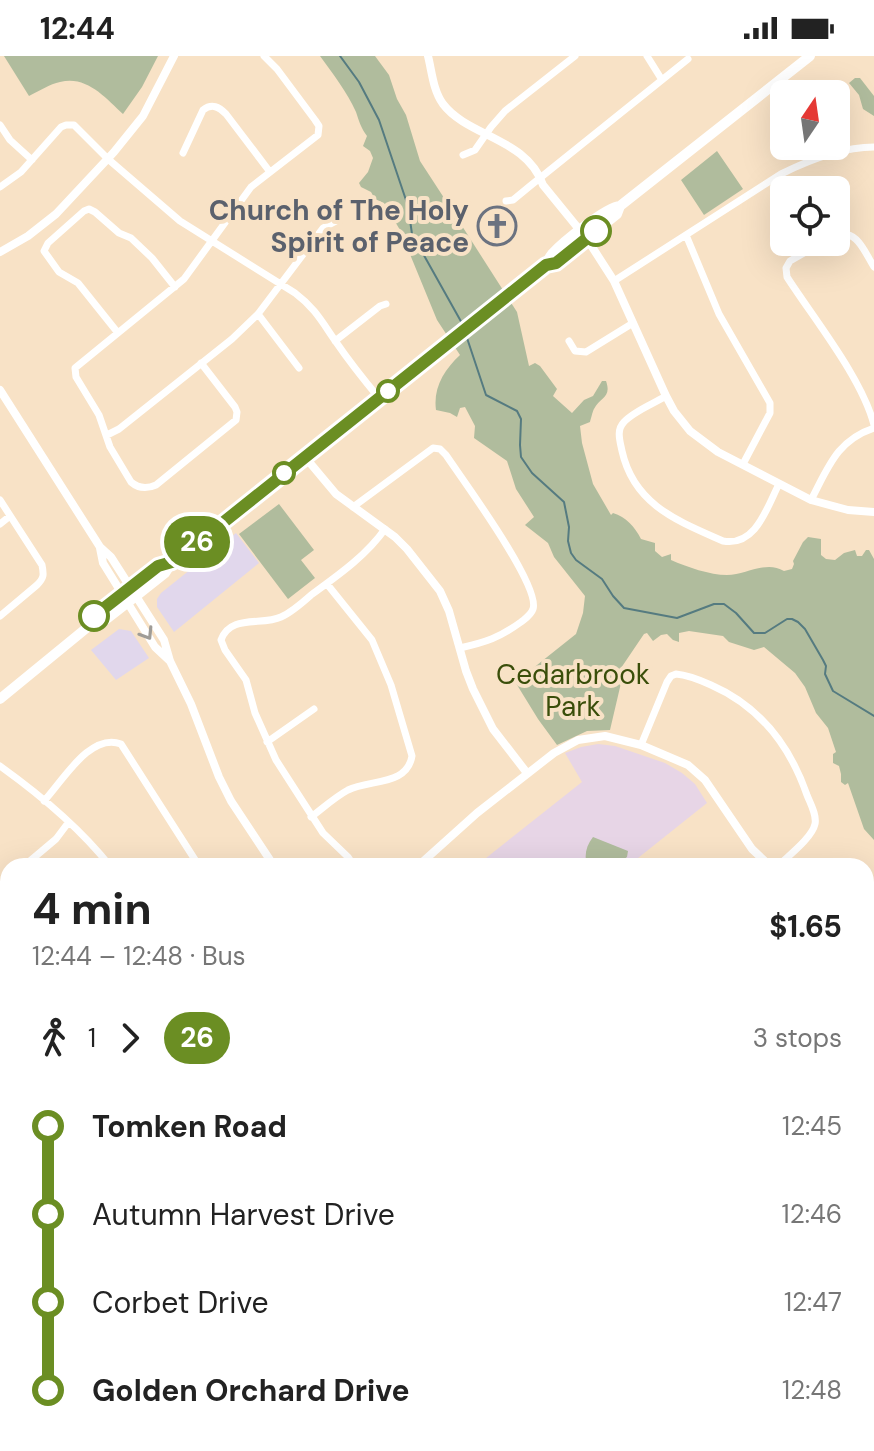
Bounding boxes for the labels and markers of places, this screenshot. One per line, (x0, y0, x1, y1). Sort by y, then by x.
place label: Church of The Holy Spirit of Peace (209, 192, 469, 261)
church icon: Church of The Holy Spirit of Peace (476, 205, 518, 247)
unlabelled marker (581, 216, 611, 246)
unlabelled marker (377, 380, 399, 402)
unlabelled marker (273, 462, 295, 484)
unlabelled marker (79, 601, 109, 631)

